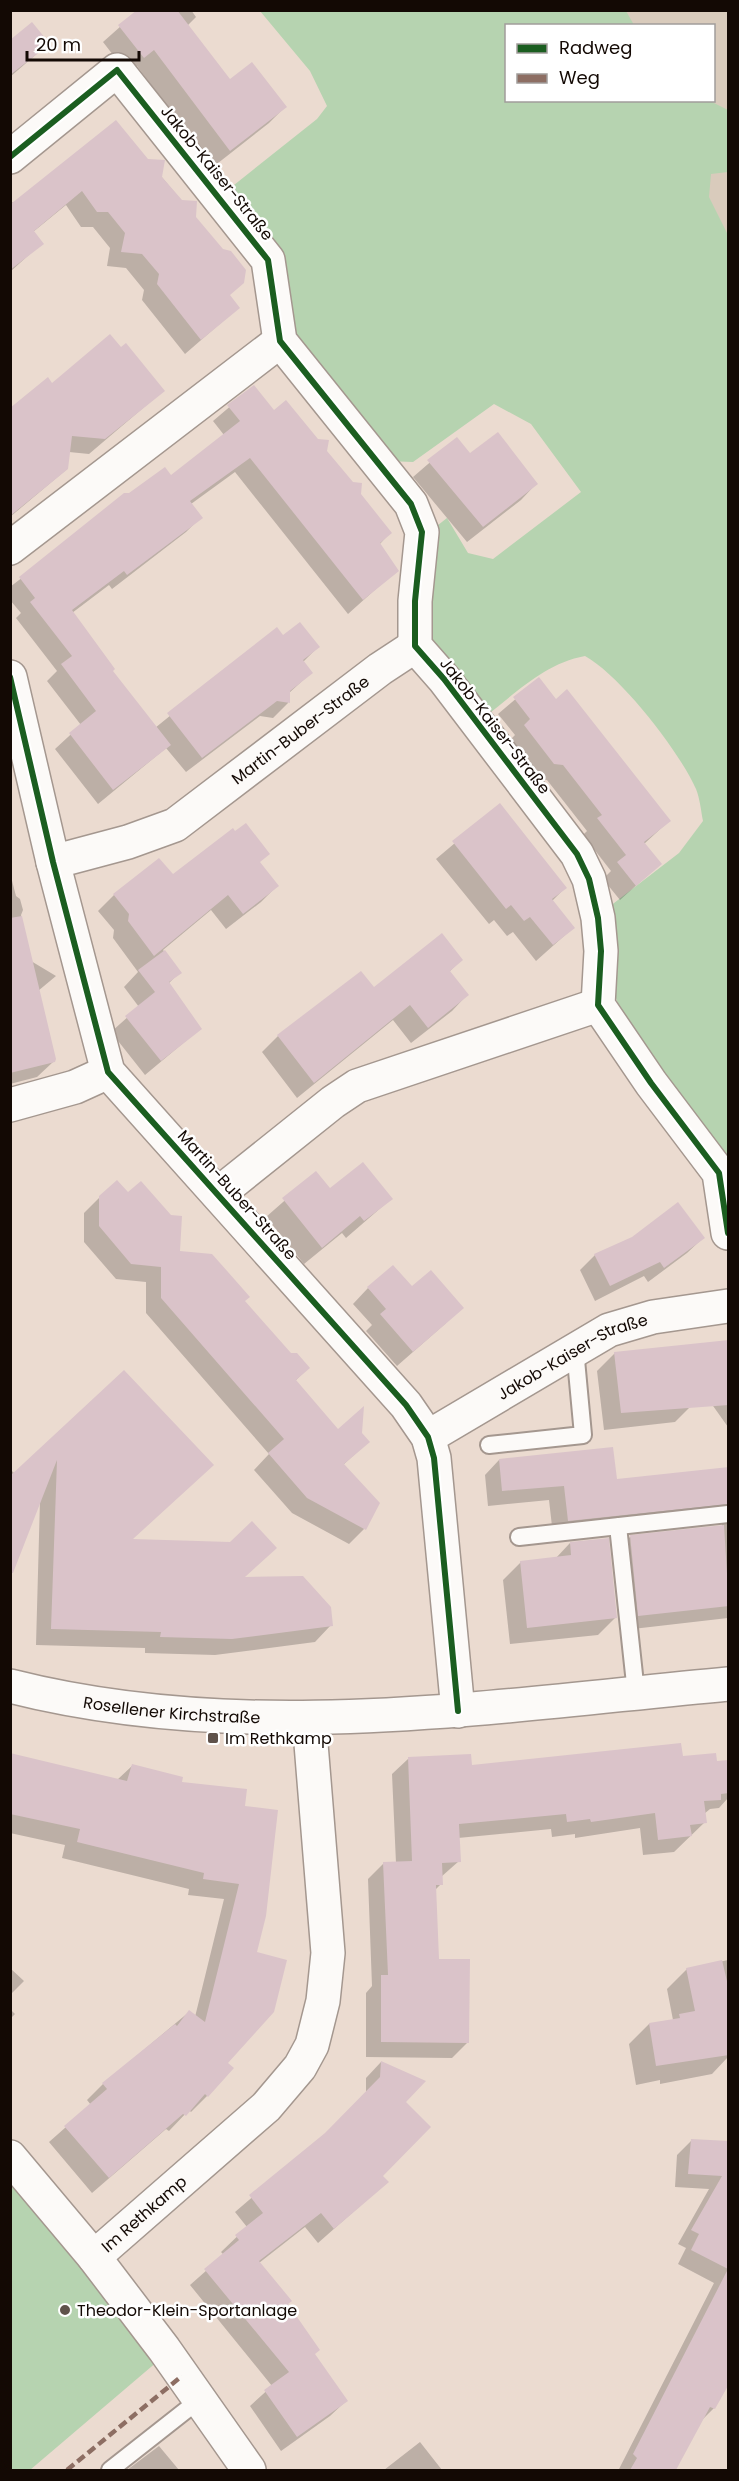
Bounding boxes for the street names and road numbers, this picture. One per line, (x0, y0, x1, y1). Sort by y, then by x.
street label: Jakob-Kaiser-Straße (155, 101, 279, 245)
street label: Jakob-Kaiser-Straße (434, 653, 556, 799)
street label: Martin-Buber-Straße (226, 670, 374, 790)
street label: Martin-Buber-Straße (172, 1125, 302, 1265)
street label: Jakob-Kaiser-Straße (493, 1308, 650, 1405)
street label: Rosellener Kirchstraße (82, 1690, 261, 1729)
street label: Im Rethkamp (96, 2170, 192, 2257)

